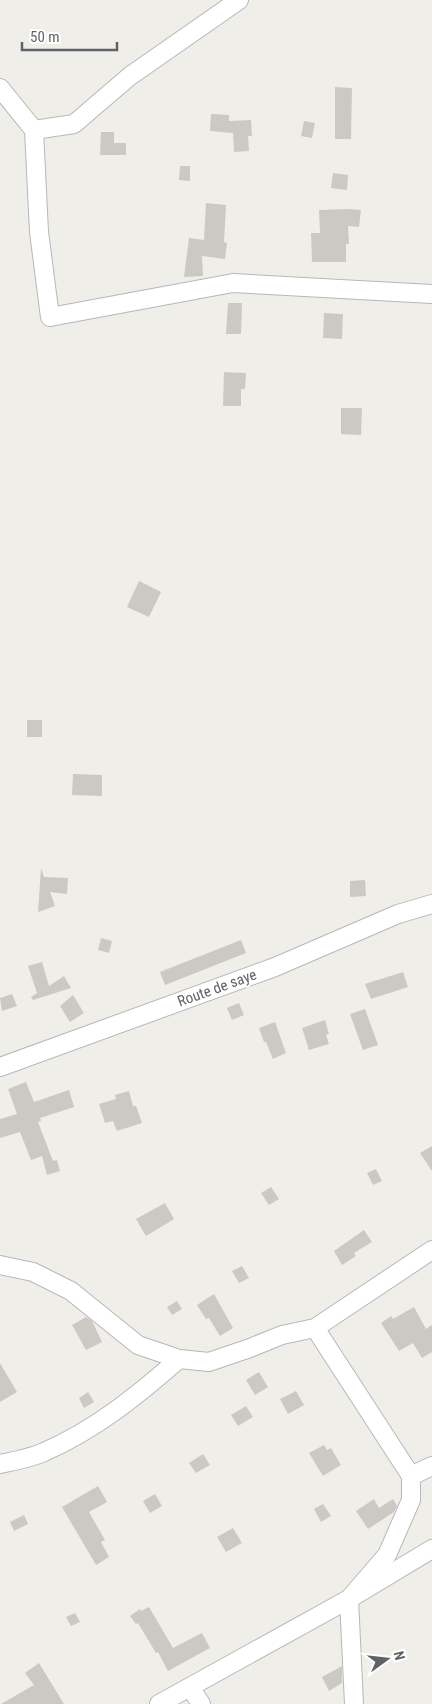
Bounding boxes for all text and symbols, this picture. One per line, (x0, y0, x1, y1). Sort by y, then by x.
scale bar (22, 20, 118, 52)
text: 50 m (30, 28, 60, 46)
street label: Route de saye (175, 965, 259, 1011)
north arrow (362, 1634, 412, 1684)
text: N (391, 1649, 408, 1662)

